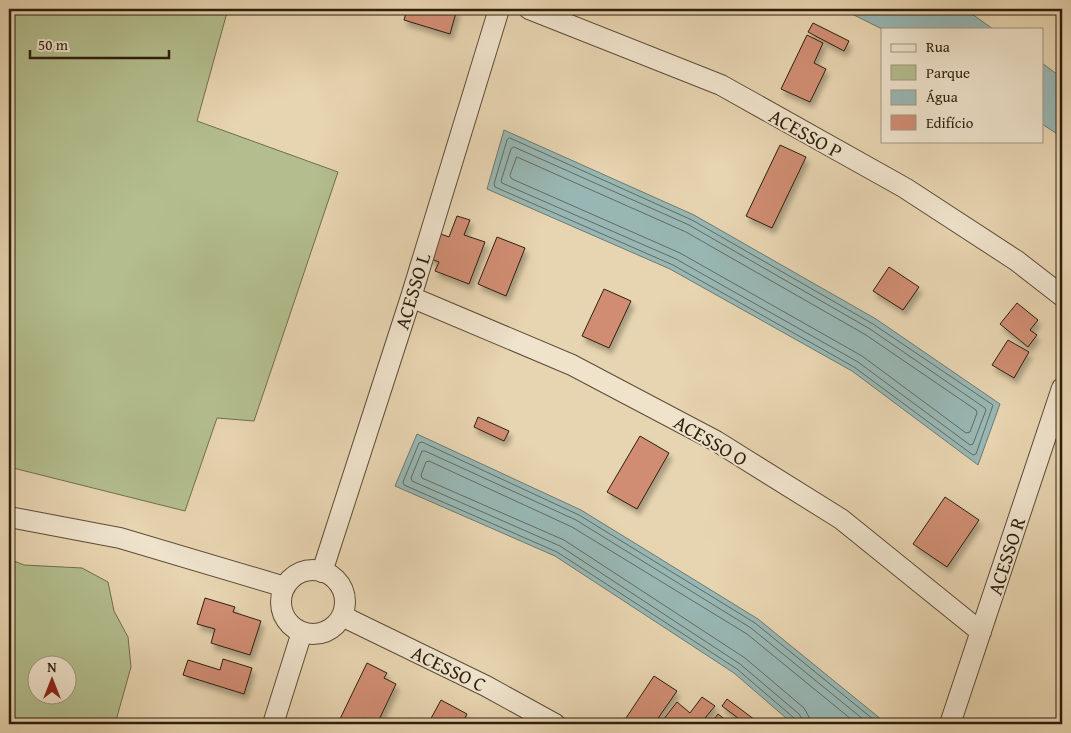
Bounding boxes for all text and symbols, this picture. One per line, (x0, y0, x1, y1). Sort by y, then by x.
scale bar (30, 28, 169, 60)
legend (881, 28, 1044, 142)
text: 50 m (38, 34, 69, 55)
text: Rua (926, 36, 950, 57)
text: Parque (926, 62, 970, 83)
text: Água (926, 86, 958, 107)
street label: ACESSO P (764, 101, 848, 165)
text: Edifício (926, 112, 974, 133)
street label: ACESSO L (387, 249, 437, 333)
street label: ACESSO O (669, 407, 753, 473)
street label: ACESSO R (980, 513, 1032, 599)
street label: ACESSO C (407, 637, 491, 699)
north arrow (28, 656, 78, 706)
text: N (47, 657, 57, 677)

